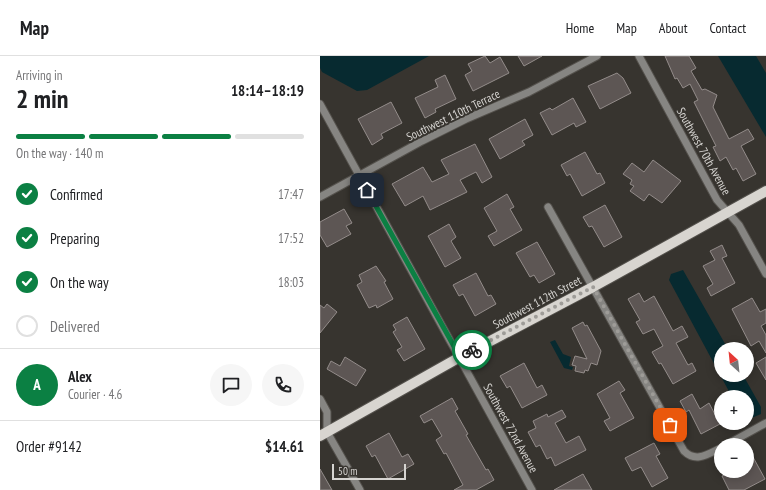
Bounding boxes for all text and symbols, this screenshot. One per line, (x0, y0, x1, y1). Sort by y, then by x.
text: Map (20, 16, 49, 40)
text: Home (566, 19, 594, 37)
text: Map (616, 19, 637, 37)
text: About (659, 19, 688, 37)
text: Contact (710, 19, 746, 37)
text: Arriving in (16, 67, 63, 84)
text: 18:14–18:19 (231, 81, 304, 100)
text: 2 min (16, 82, 69, 115)
street label: Southwest 110th Terrace (404, 86, 502, 144)
street label: Southwest 70th Avenue (674, 105, 734, 197)
text: On the way · 140 m (16, 145, 103, 162)
pin (350, 173, 384, 207)
icon: home (356, 179, 378, 201)
icon: check (16, 183, 38, 205)
text: Confirmed (50, 185, 103, 204)
text: 17:47 (278, 186, 304, 203)
icon: check (16, 227, 38, 249)
text: Preparing (50, 229, 100, 248)
text: 17:52 (278, 230, 304, 247)
icon: check (16, 271, 38, 293)
street label: Southwest 112th Street (490, 272, 584, 332)
text: On the way (50, 273, 109, 292)
text: 18:03 (278, 274, 304, 291)
text: Delivered (50, 317, 100, 336)
courier (452, 330, 492, 370)
icon: bike (461, 339, 483, 361)
north arrow (714, 342, 754, 382)
map controls (714, 342, 754, 478)
button: chat (210, 364, 252, 406)
button: phone (262, 364, 304, 406)
text: Alex (68, 367, 92, 386)
text: A (33, 375, 41, 394)
street label: Southwest 72nd Avenue (480, 381, 542, 475)
text: Courier · 4.6 (68, 386, 122, 403)
button: + (714, 390, 754, 430)
pin (653, 408, 687, 442)
icon: bag (659, 414, 681, 436)
text: Order #9142 (16, 437, 82, 456)
text: $14.61 (265, 437, 304, 456)
button: − (714, 438, 754, 478)
scale bar (332, 462, 406, 481)
text: 50 m (338, 464, 357, 478)

